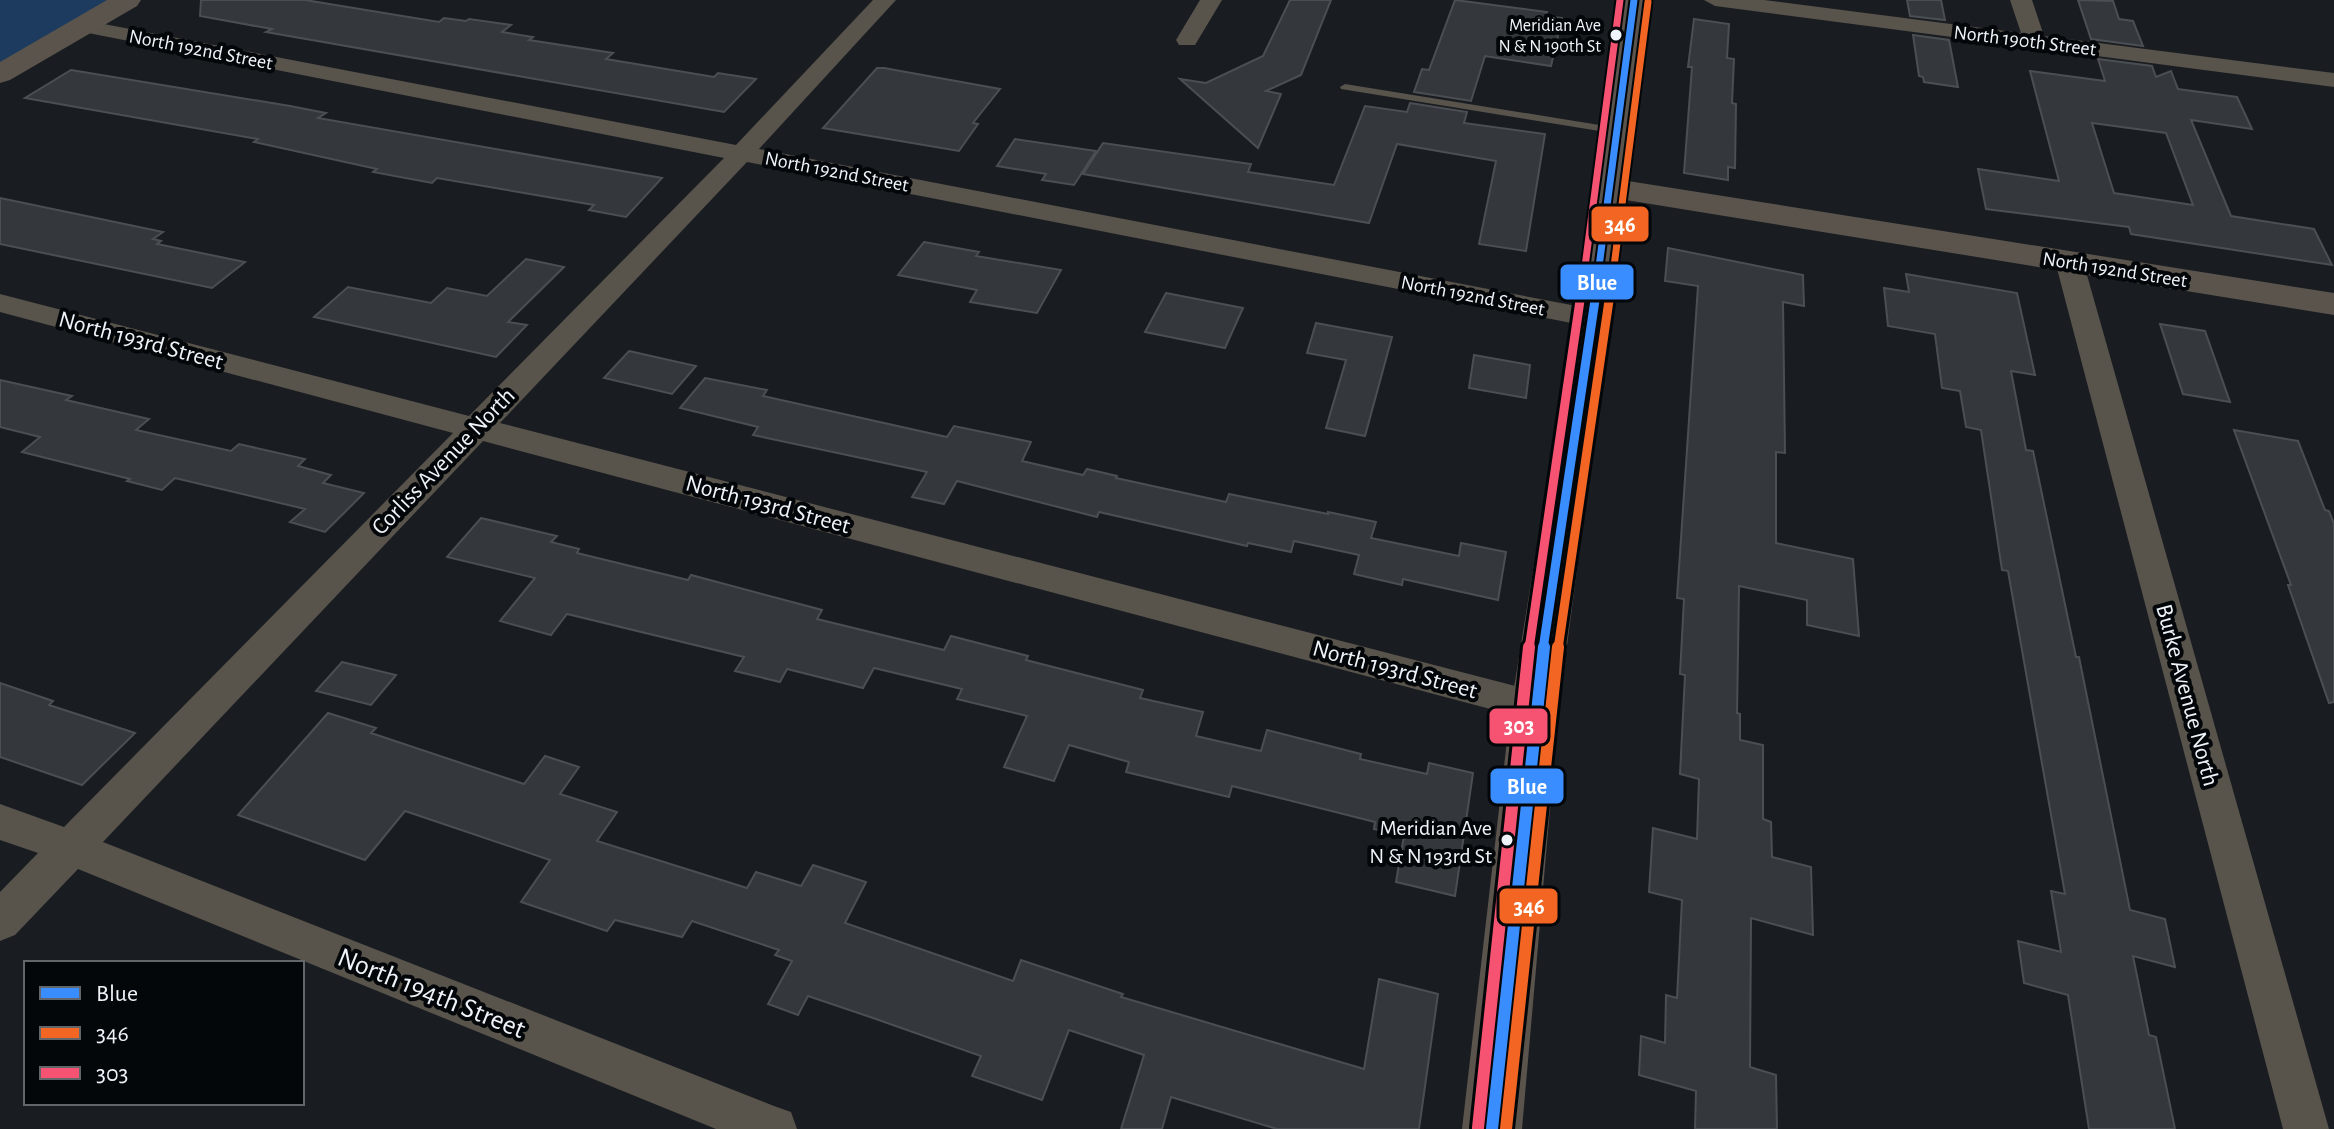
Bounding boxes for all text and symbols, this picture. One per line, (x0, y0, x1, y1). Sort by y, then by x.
place label: Meridian Ave N & N 190th St (1499, 17, 1601, 56)
street label: North 190th Street (1952, 22, 2098, 60)
street label: North 192nd Street (127, 26, 275, 74)
marker: Meridian Ave N & N 190th St (1608, 27, 1624, 43)
street label: North 192nd Street (763, 148, 911, 196)
line badge: 346 (1590, 205, 1650, 243)
text: 346 (1604, 214, 1636, 236)
street label: North 192nd Street (2041, 249, 2189, 291)
line badge: Blue (1559, 263, 1635, 301)
street label: North 192nd Street (1399, 272, 1547, 320)
text: Blue (1577, 272, 1617, 294)
street label: North 193rd Street (56, 307, 226, 375)
street label: Corliss Avenue North (368, 384, 520, 540)
street label: North 193rd Street (683, 471, 853, 539)
street label: Burke Avenue North (2151, 602, 2223, 789)
street label: North 193rd Street (1310, 636, 1480, 704)
line badge: 303 (1488, 707, 1549, 745)
text: 303 (1504, 715, 1534, 737)
line badge: Blue (1489, 767, 1565, 805)
text: Blue (1507, 776, 1547, 798)
place label: Meridian Ave N & N 193rd St (1369, 817, 1492, 867)
marker: Meridian Ave N & N 193rd St (1499, 832, 1515, 848)
line badge: 346 (1498, 887, 1559, 925)
text: 346 (1513, 896, 1545, 918)
street label: North 194th Street (334, 944, 529, 1044)
legend (24, 961, 304, 1105)
text: Blue (96, 982, 138, 1006)
text: 346 (96, 1022, 129, 1046)
text: 303 (96, 1062, 128, 1086)

